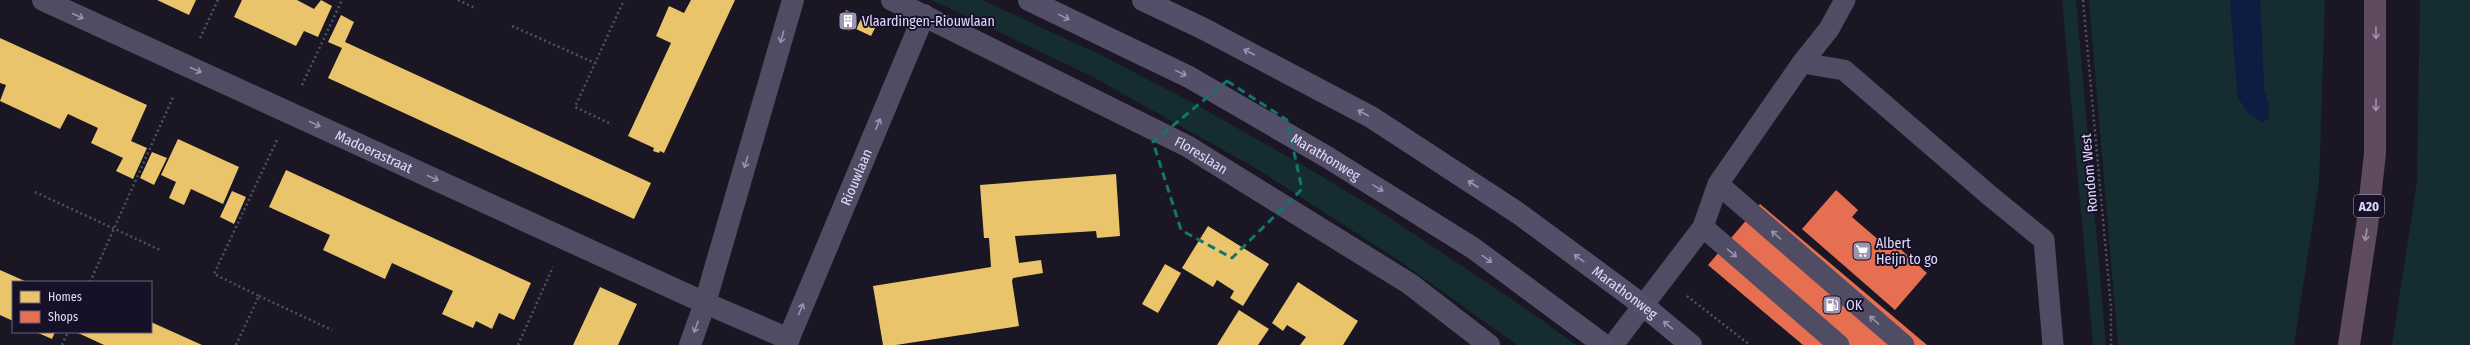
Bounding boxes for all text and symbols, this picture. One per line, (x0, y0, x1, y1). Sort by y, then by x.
building icon: Vlaardingen-Riouwlaan (837, 10, 859, 32)
one-way arrow (72, 13, 84, 20)
place label: Vlaardingen-Riouwlaan (862, 13, 995, 30)
one-way arrow (1058, 14, 1070, 21)
one-way arrow (2372, 26, 2380, 39)
one-way arrow (778, 31, 785, 44)
one-way arrow (1243, 48, 1255, 56)
one-way arrow (190, 67, 202, 74)
one-way arrow (1175, 70, 1187, 77)
one-way arrow (2372, 98, 2379, 111)
one-way arrow (1357, 109, 1369, 117)
one-way arrow (875, 119, 882, 131)
one-way arrow (308, 121, 320, 128)
street label: Madoerastraat (332, 127, 415, 177)
street label: Marathonweg (1288, 130, 1364, 185)
street label: Rondom West (2078, 132, 2101, 213)
street label: Floreslaan (1172, 133, 1231, 178)
street label: Riouwlaan (837, 146, 876, 208)
one-way arrow (742, 156, 749, 169)
one-way arrow (427, 175, 439, 182)
one-way arrow (1467, 179, 1479, 187)
one-way arrow (1372, 185, 1384, 193)
road number: A20 (2354, 195, 2384, 217)
one-way arrow (2362, 228, 2370, 241)
one-way arrow (1770, 230, 1781, 239)
place label: Albert Heijn to go (1876, 235, 1938, 268)
supermarket icon: Albert Heijn to go (1851, 240, 1873, 262)
one-way arrow (1727, 248, 1738, 257)
one-way arrow (1481, 254, 1492, 263)
one-way arrow (1574, 254, 1585, 262)
street label: Marathonweg (1589, 263, 1661, 323)
legend (12, 281, 152, 333)
text: Homes (48, 290, 82, 304)
fuel station icon: OK (1821, 294, 1843, 316)
place label: OK (1846, 297, 1863, 314)
one-way arrow (798, 303, 806, 315)
text: Shops (48, 310, 78, 324)
one-way arrow (1869, 315, 1879, 324)
one-way arrow (692, 321, 700, 333)
one-way arrow (1662, 321, 1673, 330)

